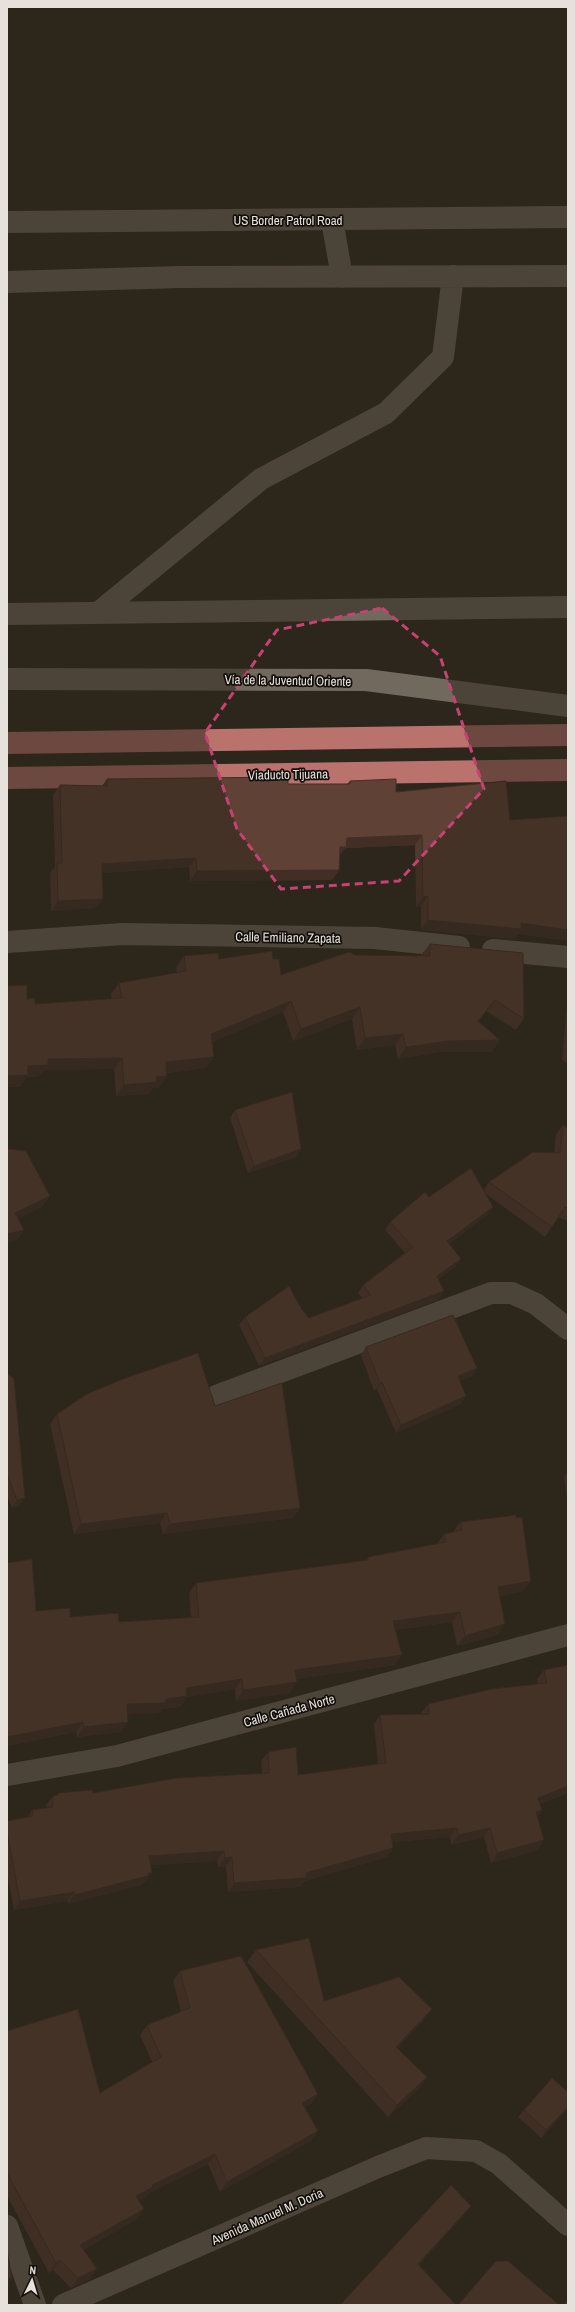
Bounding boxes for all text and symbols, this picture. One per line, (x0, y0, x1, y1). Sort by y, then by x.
street label: US Border Patrol Road (233, 212, 343, 229)
street label: Vía de la Juventud Oriente (225, 671, 352, 690)
street label: Viaducto Tijuana (248, 765, 328, 784)
street label: Calle Emiliano Zapata (235, 928, 341, 947)
street label: Calle Cañada Norte (242, 1690, 337, 1731)
street label: Avenida Manuel M. Doria (208, 2184, 326, 2249)
north arrow (12, 2260, 52, 2300)
text: N (29, 2263, 37, 2277)

